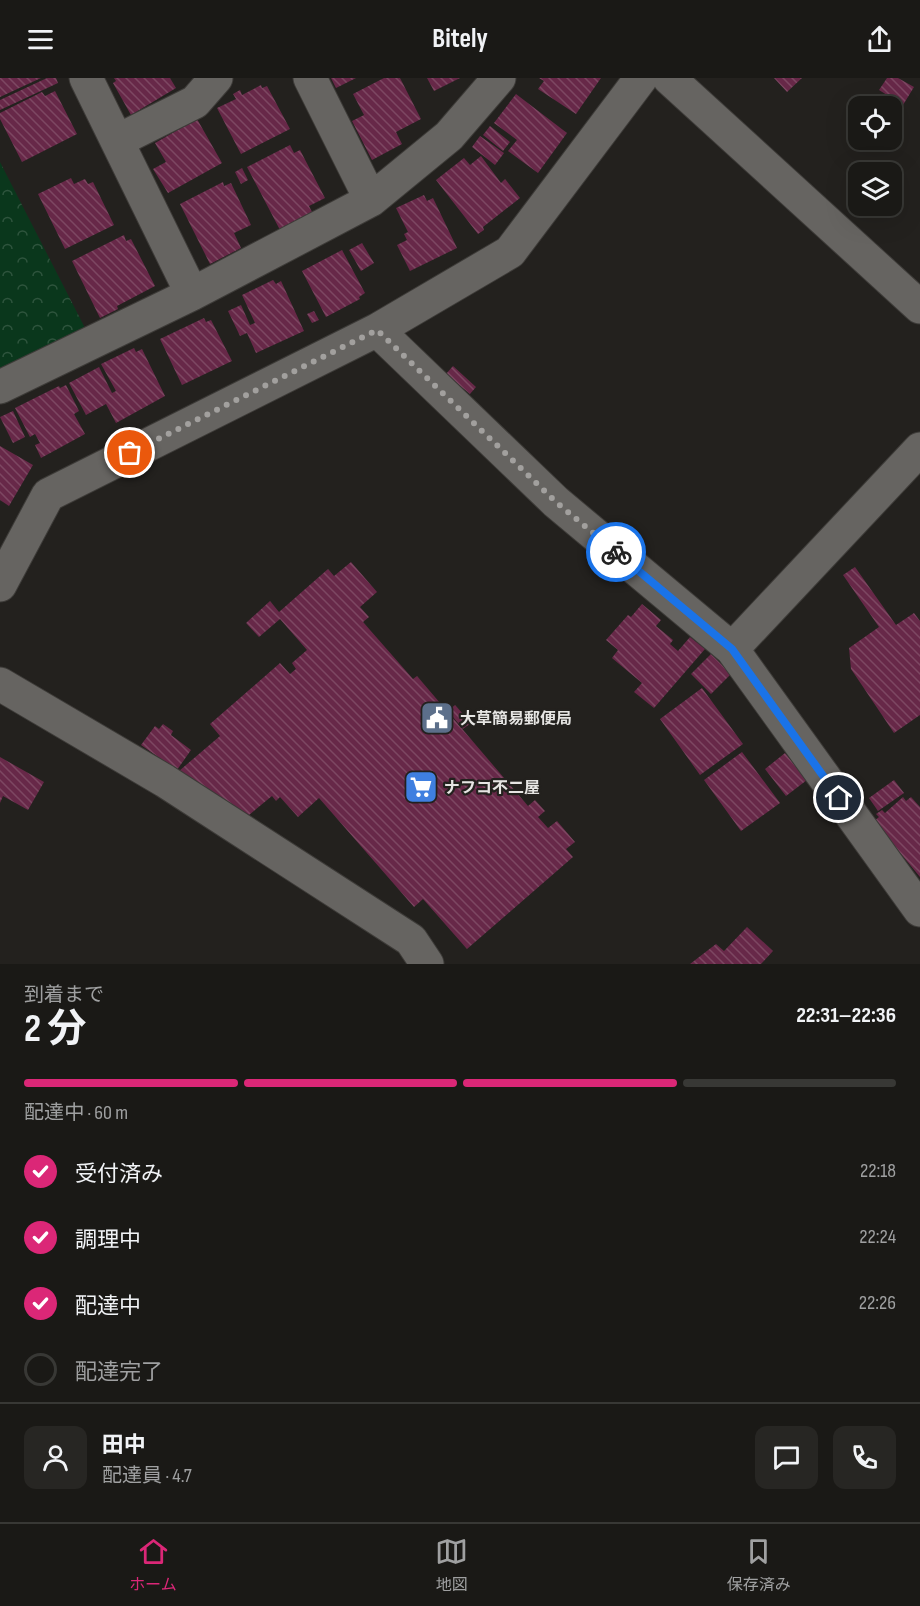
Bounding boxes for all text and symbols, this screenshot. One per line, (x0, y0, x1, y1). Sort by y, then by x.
icon: menu (24, 23, 57, 56)
text: Bitely (432, 23, 488, 55)
icon: share (863, 23, 896, 56)
map controls (848, 96, 902, 216)
button: locate (848, 96, 902, 150)
button: layers (848, 162, 902, 216)
pin (104, 427, 155, 478)
icon: bag (113, 436, 146, 469)
courier (586, 522, 646, 582)
icon: bike (600, 536, 633, 569)
public building icon: 大草簡易郵便局 (419, 700, 455, 736)
place label: 大草簡易郵便局 (460, 710, 572, 729)
supermarket icon: ナフコ不二屋 (403, 769, 439, 805)
pin (813, 772, 864, 823)
place label: ナフコ不二屋 (444, 779, 540, 798)
icon: home (822, 781, 855, 814)
text: 到着まで (24, 983, 104, 1007)
text: 22:31–22:36 (796, 1002, 896, 1029)
text: 2 分 (24, 1006, 86, 1053)
text: 配達中 · 60 m (24, 1101, 128, 1125)
icon: check (24, 1155, 57, 1188)
text: 22:18 (860, 1159, 896, 1183)
text: 受付済み (75, 1161, 163, 1188)
icon: check (24, 1221, 57, 1254)
text: 22:24 (859, 1225, 896, 1249)
text: 調理中 (75, 1227, 141, 1254)
icon: check (24, 1287, 57, 1320)
text: 22:26 (859, 1291, 896, 1315)
text: 配達中 (75, 1293, 141, 1320)
text: 配達完了 (75, 1359, 163, 1386)
button: person (24, 1426, 87, 1489)
button: chat (755, 1426, 818, 1489)
button: phone (833, 1426, 896, 1489)
text: 田中 (102, 1432, 146, 1459)
text: 配達員 · 4.7 (102, 1464, 192, 1488)
tab: ホーム (129, 1535, 177, 1595)
tab: 地図 (435, 1535, 468, 1595)
tab: 保存済み (727, 1535, 791, 1595)

